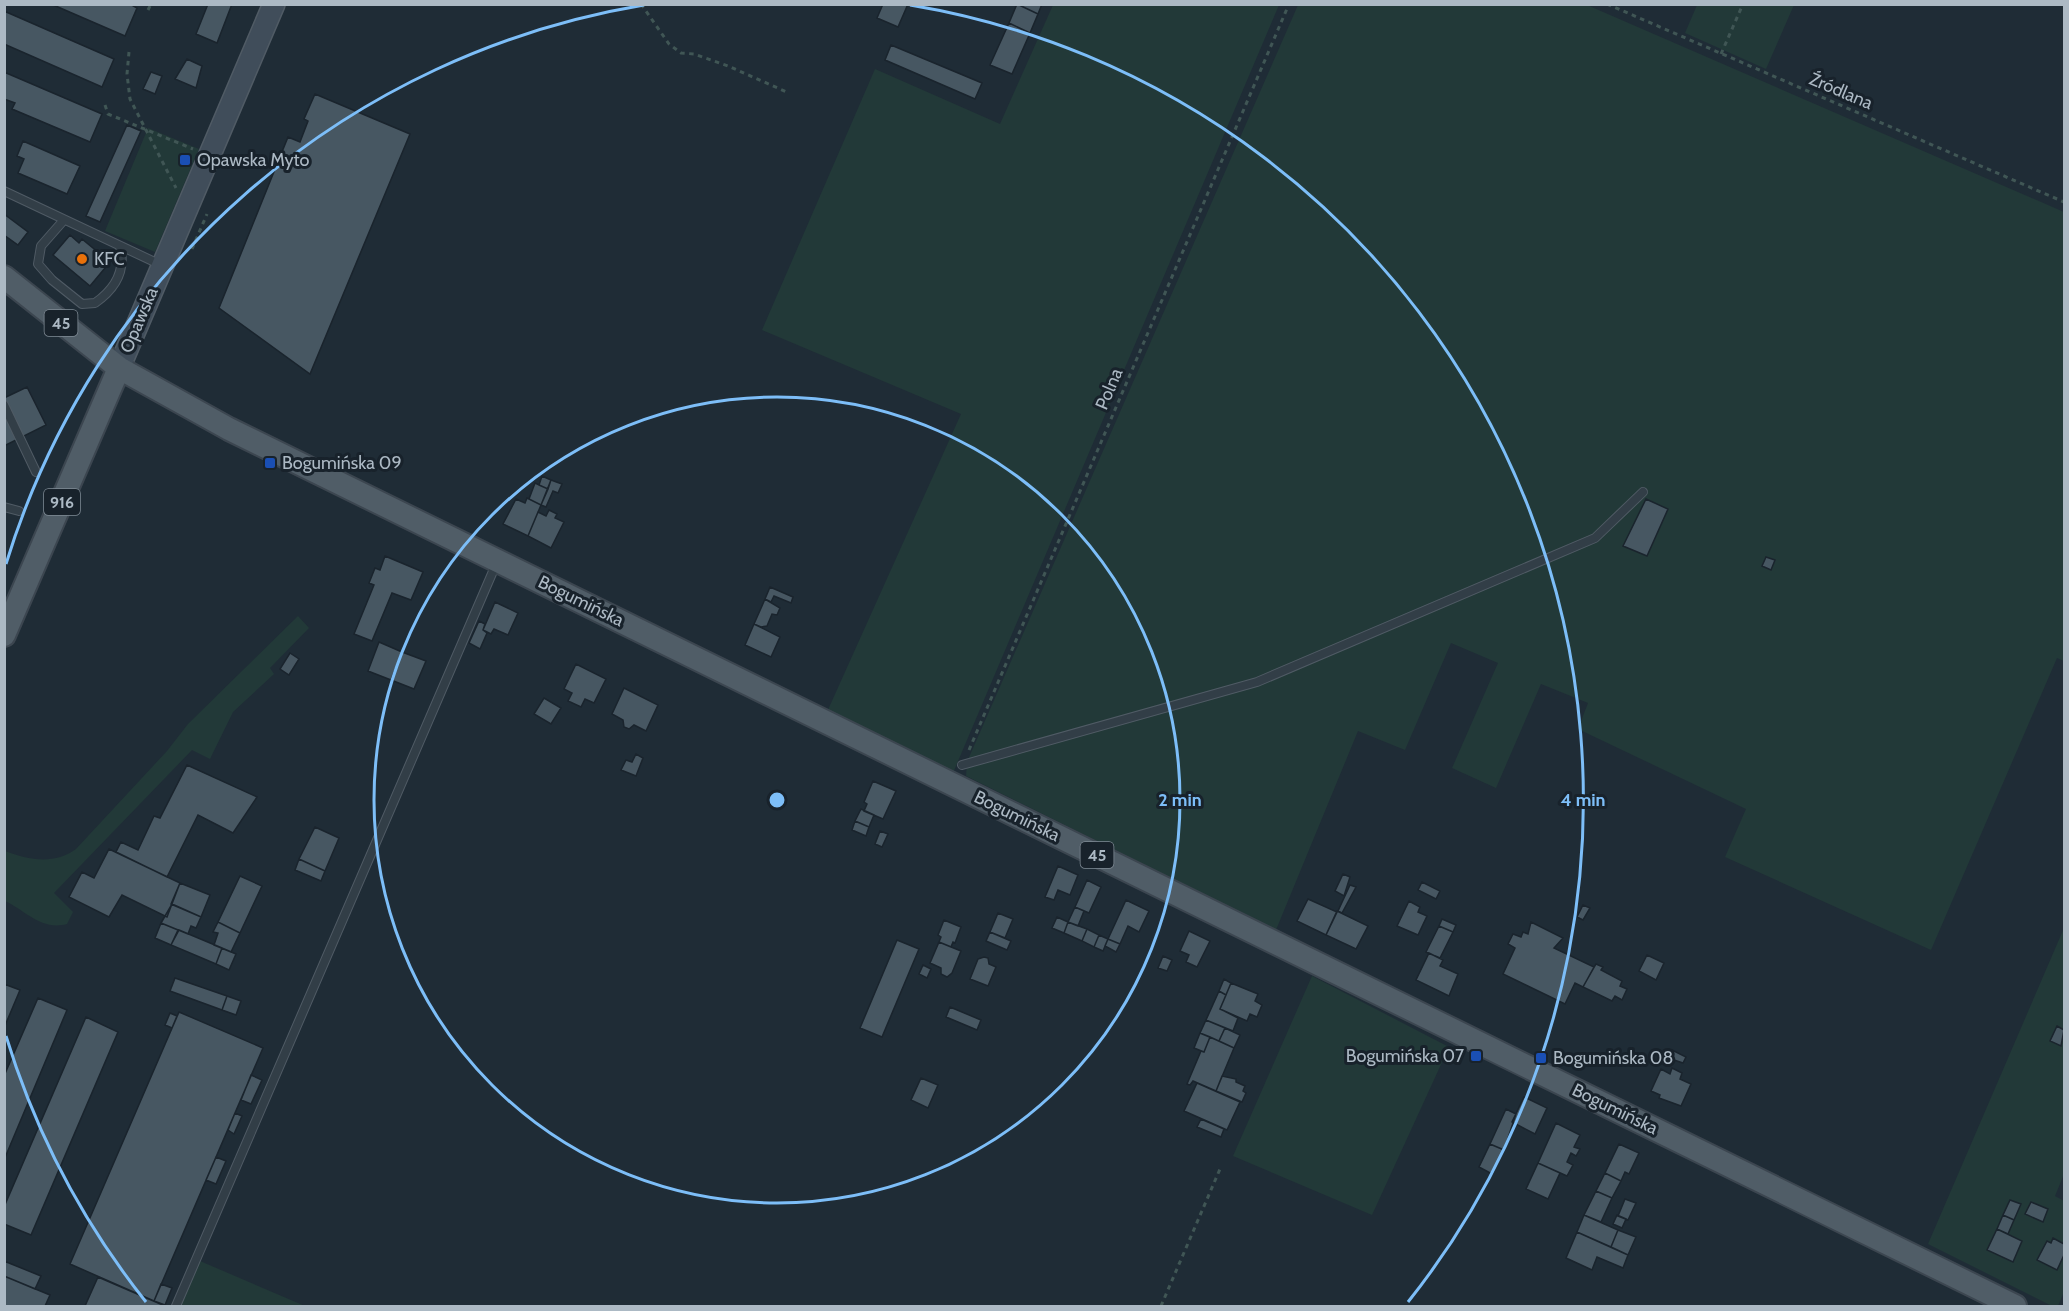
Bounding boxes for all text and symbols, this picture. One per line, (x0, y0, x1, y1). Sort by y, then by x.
street label: Źródlana (1806, 68, 1876, 114)
place label: Opawska Myto (197, 149, 310, 171)
marker: Opawska Myto (178, 153, 192, 167)
place label: KFC (94, 248, 125, 270)
marker: KFC (75, 252, 89, 266)
street label: Opawska (115, 283, 163, 356)
road number: 45 (44, 310, 78, 336)
street label: Polna (1090, 365, 1128, 413)
place label: Bogumińska 09 (282, 452, 402, 474)
marker: Bogumińska 09 (263, 456, 277, 470)
road number: 916 (44, 489, 80, 515)
street label: Bogumińska (534, 571, 628, 631)
street label: Bogumińska (970, 786, 1064, 846)
text: 2 min (1158, 789, 1202, 811)
text: 4 min (1560, 789, 1606, 811)
centre of rings (767, 790, 787, 810)
road number: 45 (1080, 842, 1114, 868)
place label: Bogumińska 07 (1346, 1045, 1464, 1067)
place label: Bogumińska 08 (1553, 1047, 1673, 1069)
marker: Bogumińska 07 (1469, 1049, 1483, 1063)
marker: Bogumińska 08 (1534, 1051, 1548, 1065)
street label: Bogumińska (1568, 1079, 1662, 1139)

